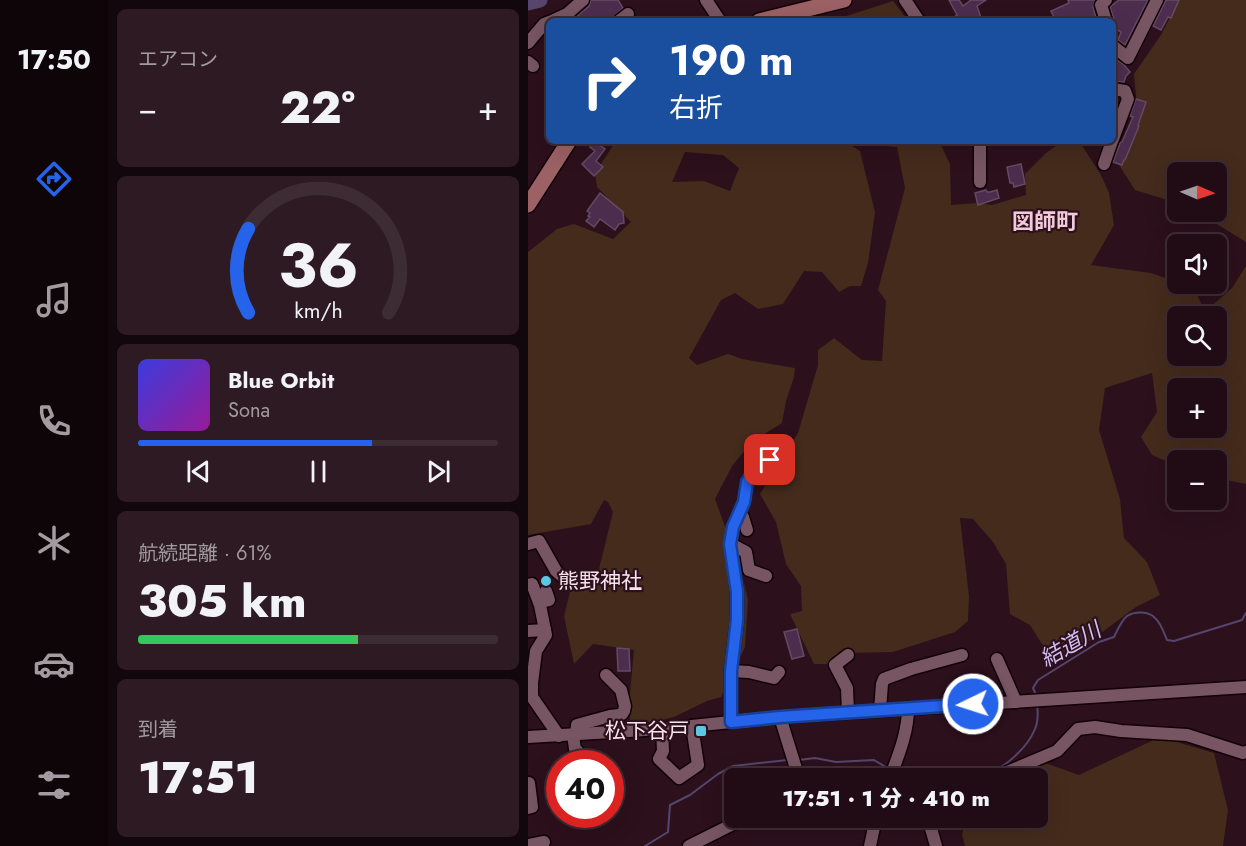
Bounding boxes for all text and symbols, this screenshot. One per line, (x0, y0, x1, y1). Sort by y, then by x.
text: 190 m (669, 30, 793, 91)
text: 17:50 (17, 40, 91, 79)
icon: right (570, 42, 648, 120)
text: エアコン (138, 45, 218, 74)
text: 22° (280, 75, 355, 140)
text: − (138, 85, 157, 132)
text: + (478, 85, 498, 132)
text: 右折 (669, 88, 723, 127)
icon: directions (33, 158, 75, 200)
north arrow (1167, 162, 1227, 222)
map controls (1167, 162, 1227, 510)
district label: 図師町 (1012, 205, 1078, 237)
text: 36 (278, 220, 358, 310)
button: sound (1167, 234, 1227, 294)
icon: music (33, 279, 75, 321)
text: km/h (294, 295, 342, 326)
button: search (1167, 306, 1227, 366)
text: Blue Orbit (228, 364, 334, 396)
button: + (1167, 378, 1227, 438)
text: Sona (228, 396, 270, 425)
icon: phone (33, 400, 75, 442)
pin (744, 434, 795, 485)
icon: arrive (753, 443, 786, 476)
button: − (1167, 450, 1227, 510)
icon: previous (182, 455, 215, 488)
icon: pause (302, 455, 335, 488)
icon: next (422, 455, 455, 488)
icon: climate (33, 522, 75, 564)
text: 航続距離 · 61% (138, 539, 272, 568)
place label: 熊野神社 (558, 566, 642, 596)
text: 305 km (138, 569, 306, 634)
marker: 熊野神社 (539, 574, 553, 588)
water label: 結道川 (1033, 613, 1108, 674)
icon: car (33, 643, 75, 685)
position arrow (941, 672, 1005, 736)
text: 到着 (138, 715, 178, 744)
place label: 松下谷戸 (605, 716, 689, 746)
marker: 松下谷戸 (694, 724, 708, 738)
text: 17:51 (138, 745, 259, 810)
speed limit sign: 40 (546, 750, 624, 828)
icon: filters (33, 764, 75, 806)
text: 17:51 · 1 分 · 410 m (782, 782, 990, 814)

